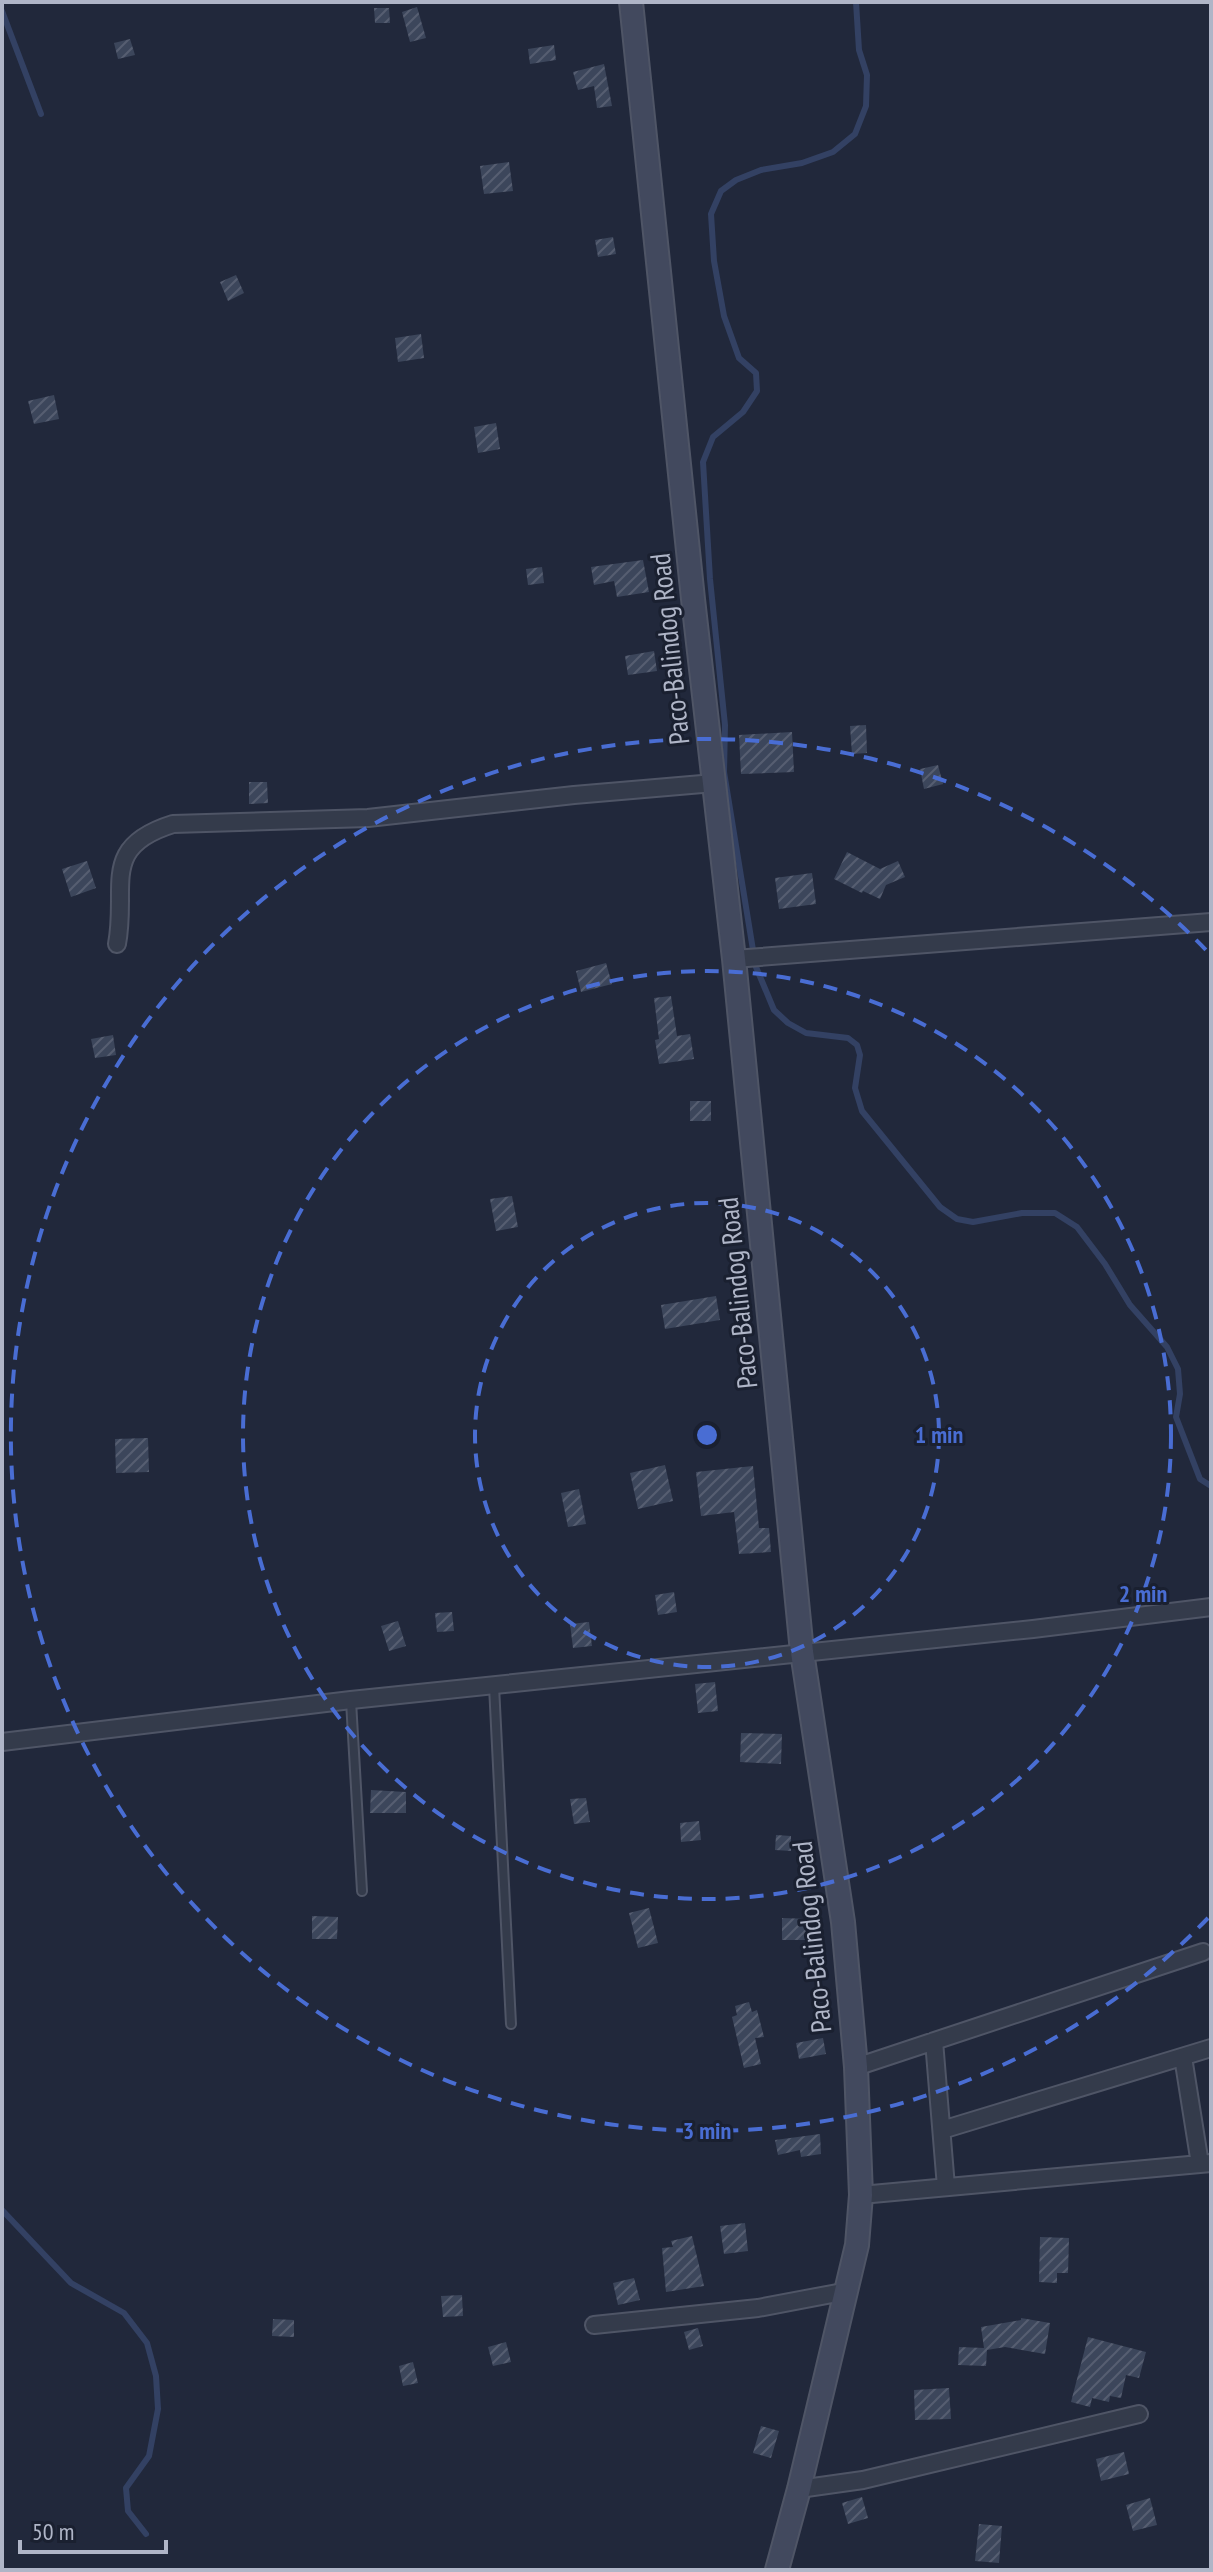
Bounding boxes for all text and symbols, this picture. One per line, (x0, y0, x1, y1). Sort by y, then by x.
street label: Paco-Balindog Road (641, 552, 697, 746)
street label: Paco-Balindog Road (709, 1196, 765, 1390)
text: 1 min (915, 1419, 963, 1450)
centre of rings (693, 1421, 721, 1449)
text: 2 min (1119, 1578, 1167, 1609)
street label: Paco-Balindog Road (783, 1840, 839, 2034)
text: 3 min (683, 2115, 731, 2146)
scale bar (20, 2504, 166, 2554)
text: 50 m (32, 2516, 74, 2547)

